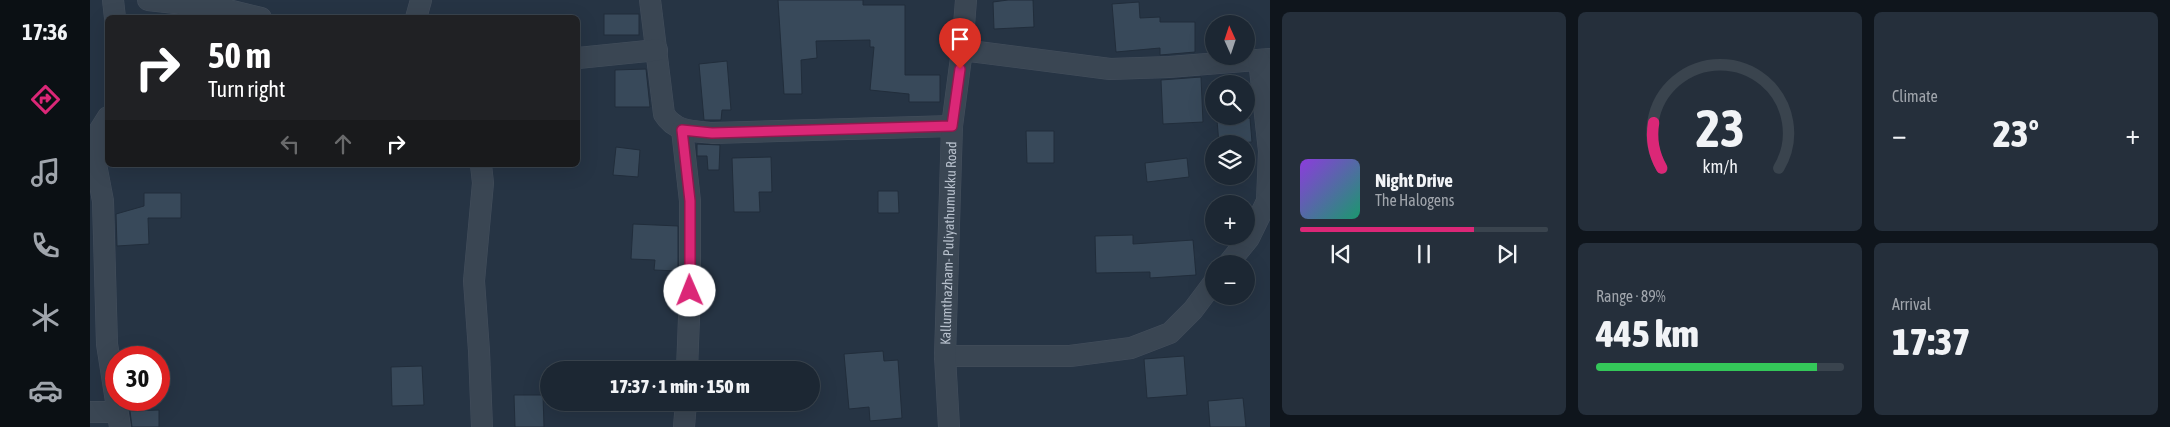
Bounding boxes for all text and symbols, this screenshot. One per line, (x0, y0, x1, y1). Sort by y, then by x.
north arrow (1205, 15, 1255, 65)
map controls (1205, 15, 1255, 305)
pin (939, 18, 981, 69)
text: 17:36 (22, 19, 68, 45)
icon: arrive (946, 25, 974, 53)
icon: right (125, 35, 190, 100)
text: 50 m (208, 35, 271, 75)
button: search (1205, 75, 1255, 125)
text: Turn right (208, 76, 285, 102)
icon: directions (28, 82, 63, 117)
text: Climate (1892, 87, 1938, 105)
text: 23 (1696, 98, 1744, 158)
text: 23° (1993, 112, 2039, 155)
text: − (1892, 118, 1907, 150)
text: + (2125, 118, 2140, 150)
icon: left (276, 130, 304, 158)
icon: ahead (329, 130, 357, 158)
icon: right (382, 130, 410, 158)
button: layers (1205, 135, 1255, 185)
street label: Kallumthazham- Puliyathumukku Road (937, 141, 960, 345)
icon: music (28, 155, 63, 190)
text: km/h (1702, 156, 1738, 177)
text: Night Drive (1375, 169, 1453, 191)
text: The Halogens (1375, 191, 1455, 209)
button: + (1205, 195, 1255, 245)
icon: phone (28, 228, 63, 263)
icon: previous (1327, 240, 1355, 268)
icon: pause (1410, 240, 1438, 268)
icon: next (1493, 240, 1521, 268)
button: − (1205, 255, 1255, 305)
position arrow (663, 264, 715, 316)
text: Range · 89% (1596, 287, 1666, 305)
text: Arrival (1892, 295, 1931, 313)
icon: climate (28, 300, 63, 335)
text: 445 km (1596, 312, 1699, 355)
text: 17:37 (1892, 320, 1970, 363)
speed limit sign: 30 (105, 346, 170, 411)
icon: car (28, 373, 63, 408)
text: 17:37 · 1 min · 150 m (610, 375, 750, 397)

